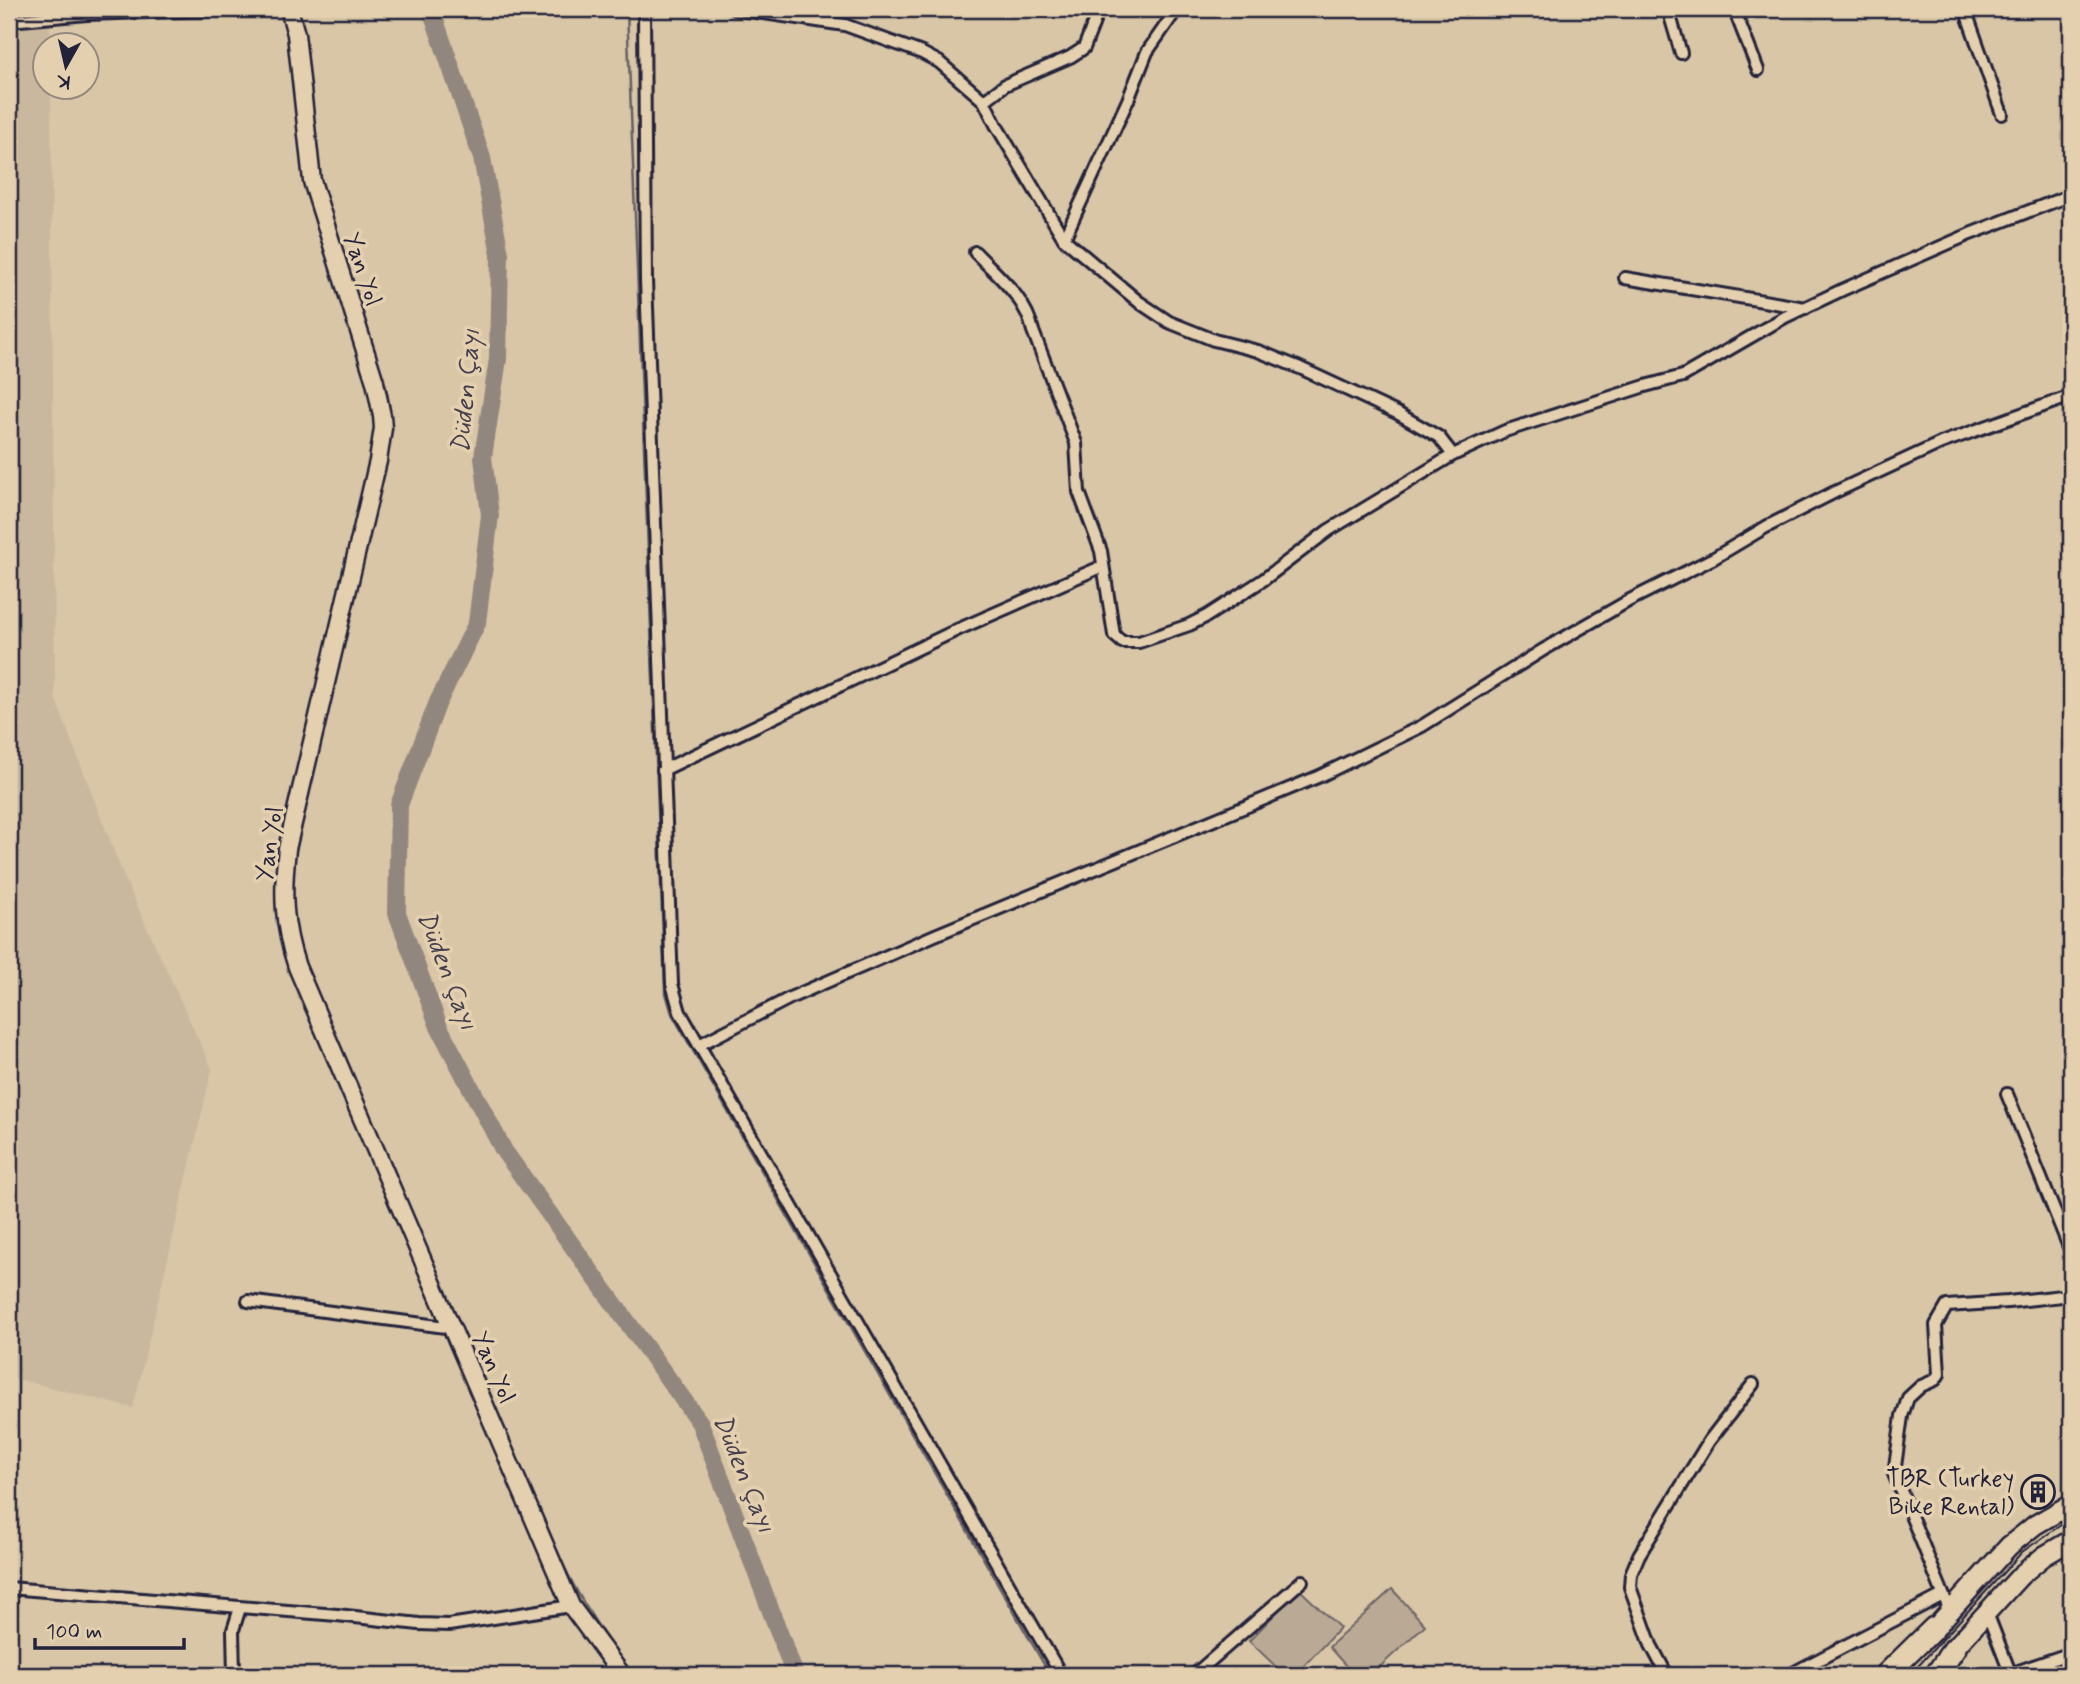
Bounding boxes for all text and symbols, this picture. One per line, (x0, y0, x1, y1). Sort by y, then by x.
north arrow (32, 32, 102, 102)
text: K (55, 68, 72, 95)
street label: Yan Yol (335, 229, 388, 310)
water label: Düden Çayı (445, 328, 489, 455)
street label: Yan Yol (249, 805, 292, 884)
water label: Düden Çayı (408, 906, 484, 1035)
street label: Yan Yol (464, 1327, 522, 1408)
water label: Düden Çayı (704, 1410, 782, 1538)
place label: TBR (Turkey Bike Rental) (1886, 1464, 2014, 1523)
building icon: TBR (Turkey Bike Rental) (2019, 1473, 2057, 1511)
scale bar (35, 1607, 184, 1651)
text: 100 m (46, 1618, 102, 1646)

